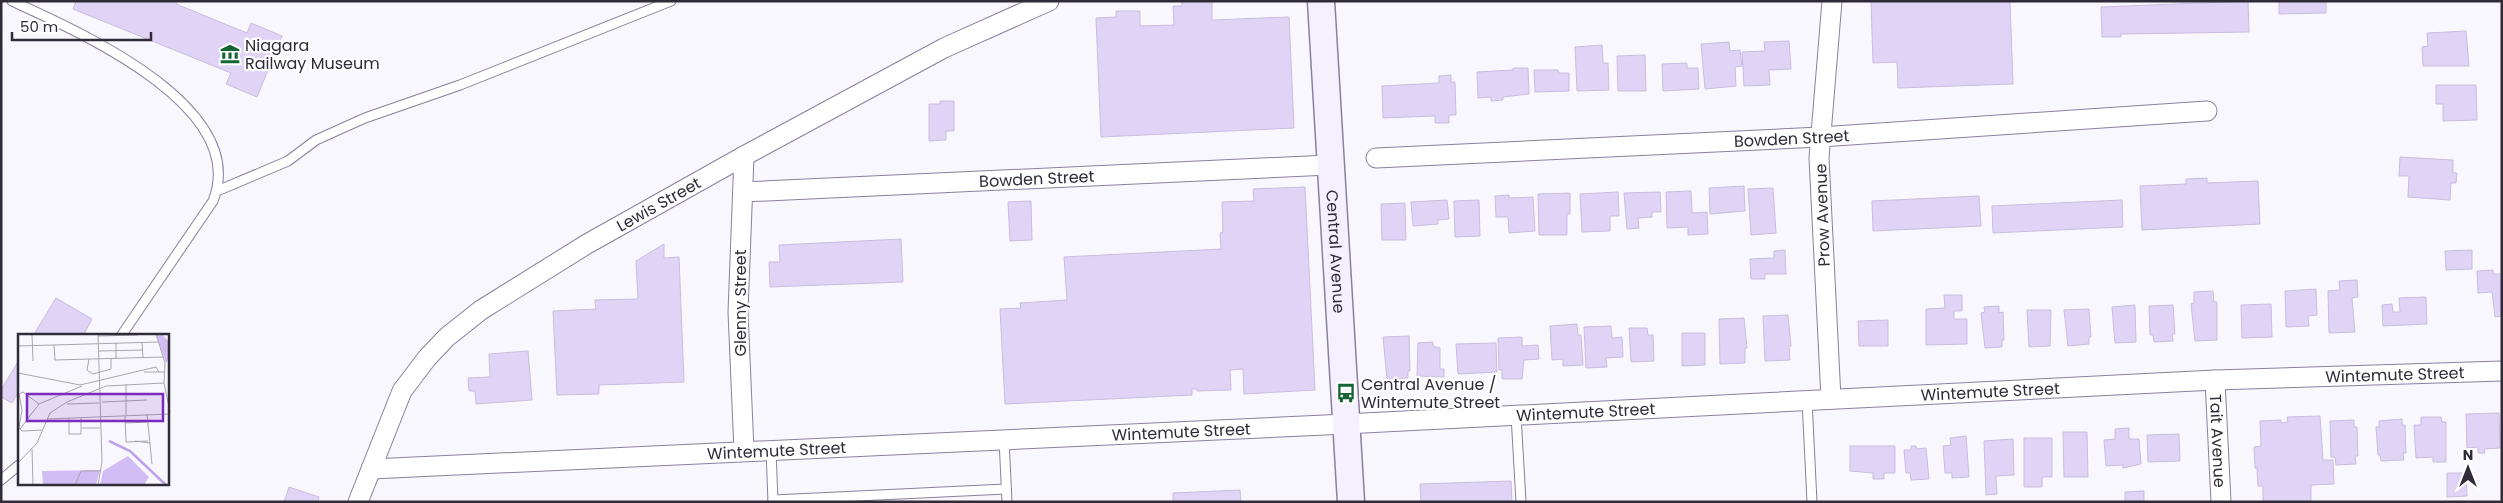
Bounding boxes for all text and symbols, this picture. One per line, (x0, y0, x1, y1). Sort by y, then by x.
scale bar (12, 10, 151, 42)
text: 50 m (20, 16, 58, 37)
place label: Niagara Railway Museum (245, 34, 380, 75)
museum icon: Niagara Railway Museum (219, 43, 241, 65)
street label: Bowden Street (1733, 124, 1850, 153)
street label: Prow Avenue (1809, 163, 1836, 267)
street label: Bowden Street (979, 165, 1095, 193)
street label: Lewis Street (612, 171, 705, 237)
street label: Central Avenue (1320, 189, 1351, 314)
street label: Glenny Street (729, 249, 752, 356)
inset map (18, 334, 169, 486)
street label: Wintemute Street (2325, 361, 2465, 389)
place label: Central Avenue / Wintemute Street (1361, 373, 1500, 414)
street label: Wintemute Street (1920, 377, 2060, 407)
bus stop icon: Central Avenue / Wintemute Street (1335, 382, 1357, 404)
street label: Tait Avenue (2204, 394, 2231, 488)
street label: Wintemute Street (1516, 397, 1656, 427)
street label: Wintemute Street (1111, 417, 1251, 447)
street label: Wintemute Street (707, 436, 847, 465)
north arrow (2443, 443, 2493, 493)
text: N (2463, 445, 2473, 465)

